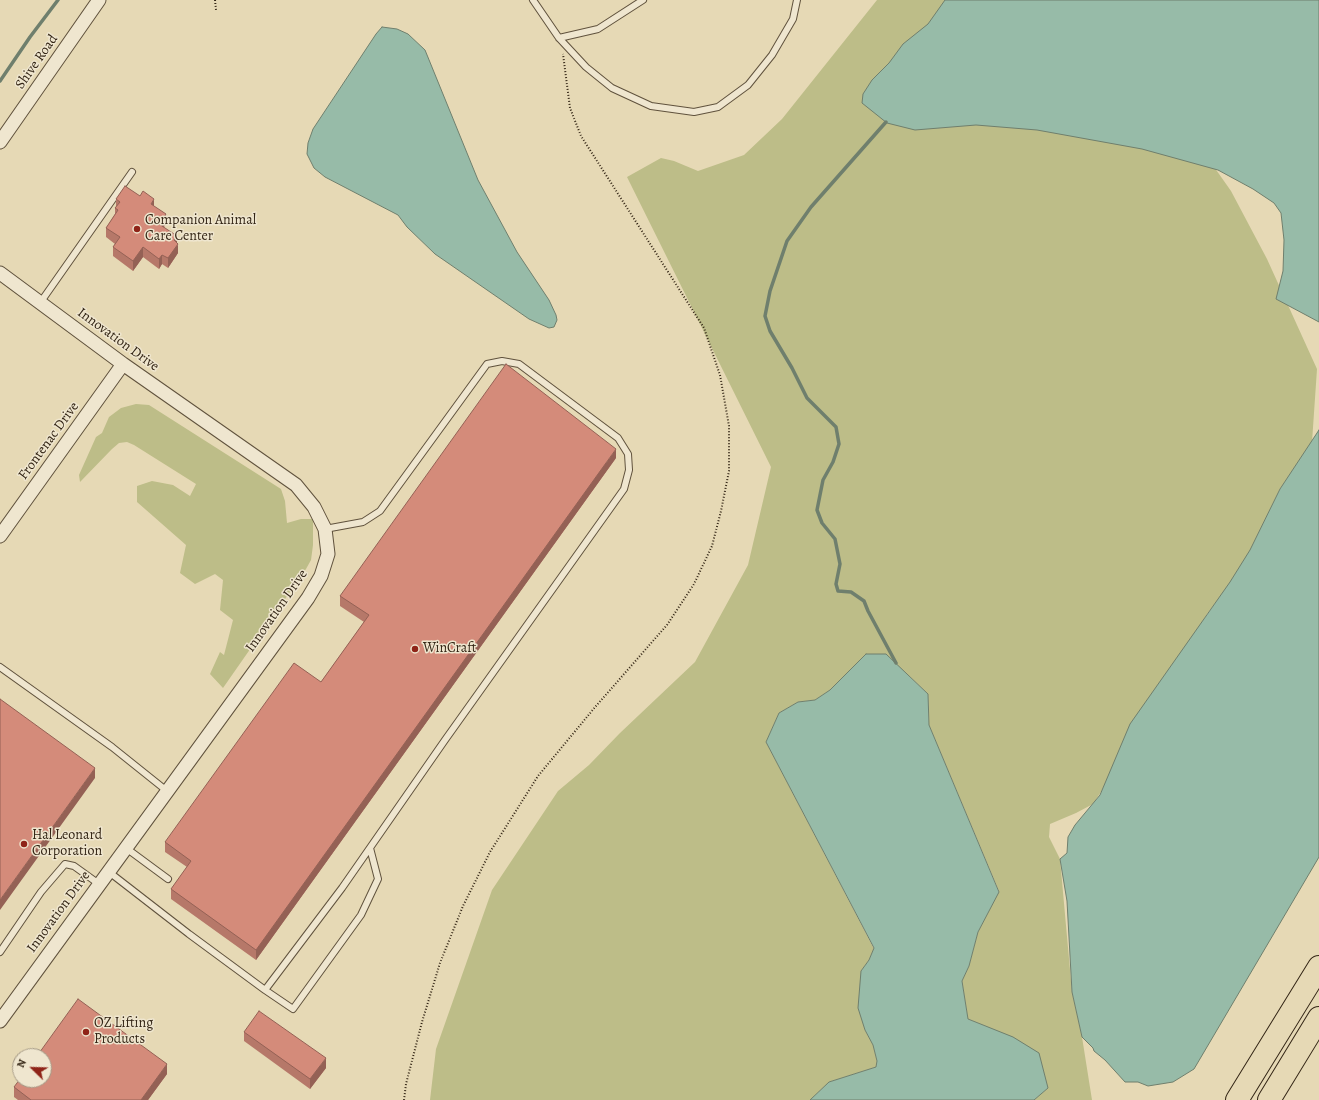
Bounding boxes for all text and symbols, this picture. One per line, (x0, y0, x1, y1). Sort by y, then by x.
street label: Shive Road (12, 31, 62, 93)
place label: Companion Animal Care Center (145, 213, 256, 246)
marker: Companion Animal Care Center (132, 224, 142, 234)
street label: Innovation Drive (74, 305, 162, 375)
street label: Frontenac Drive (15, 399, 83, 483)
street label: Innovation Drive (242, 566, 312, 656)
place label: WinCraft (423, 641, 476, 657)
marker: WinCraft (410, 644, 420, 654)
place label: Hal Leonard Corporation (32, 828, 102, 860)
marker: Hal Leonard Corporation (19, 839, 29, 849)
street label: Innovation Drive (24, 868, 94, 956)
place label: OZ Lifting Products (94, 1016, 153, 1048)
marker: OZ Lifting Products (81, 1027, 91, 1037)
north arrow (12, 1048, 52, 1088)
text: N (13, 1057, 30, 1070)

